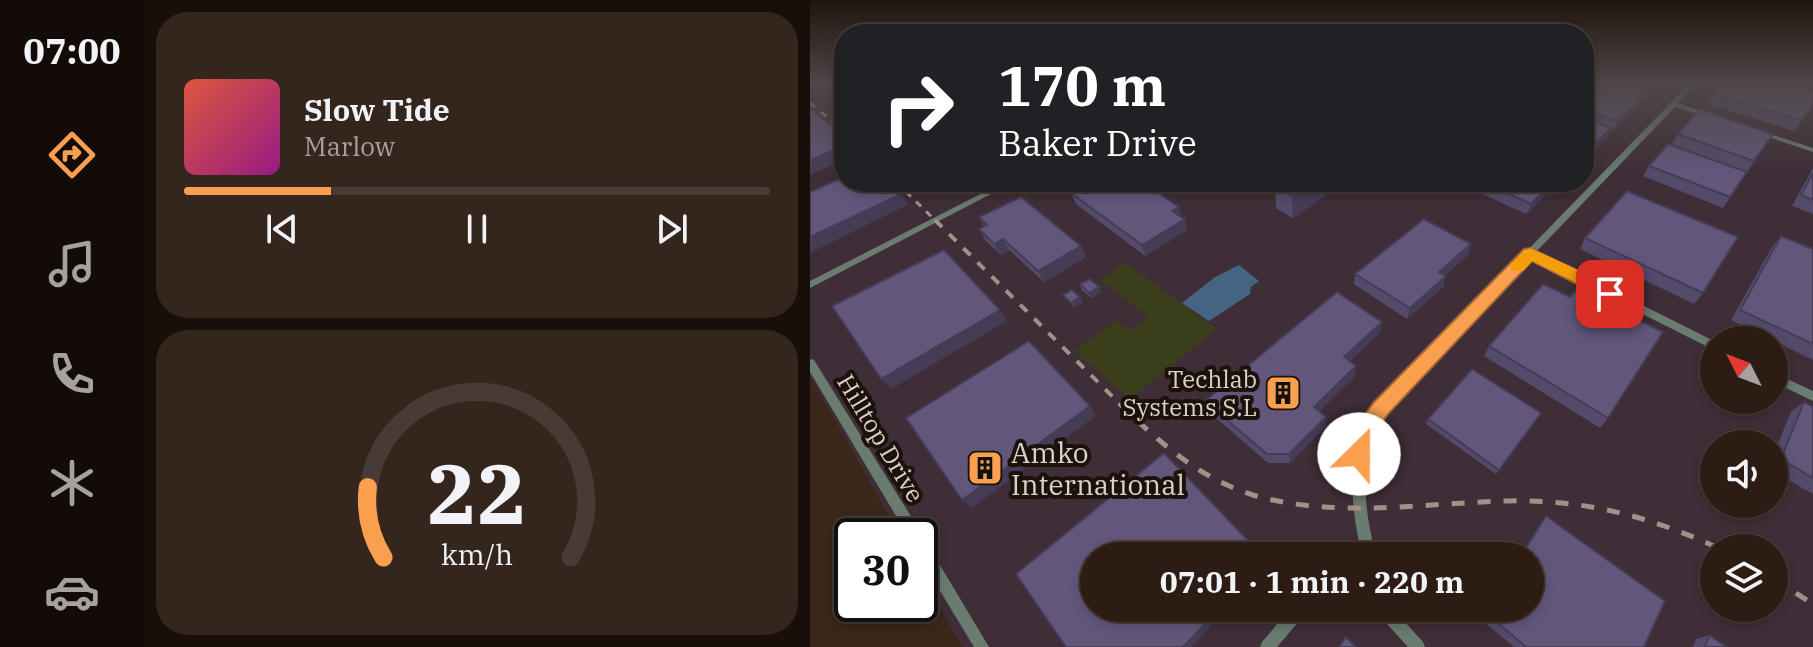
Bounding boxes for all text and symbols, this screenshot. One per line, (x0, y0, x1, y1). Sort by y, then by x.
text: 07:00 (23, 27, 121, 74)
text: 170 m (998, 49, 1166, 121)
icon: right (866, 56, 970, 160)
text: Slow Tide (304, 90, 450, 129)
text: Baker Drive (998, 119, 1197, 166)
icon: directions (44, 127, 100, 183)
text: Marlow (304, 129, 395, 163)
icon: previous (260, 207, 304, 251)
icon: pause (455, 207, 499, 251)
icon: next (650, 207, 694, 251)
icon: music (44, 236, 100, 292)
pin (1576, 260, 1644, 328)
icon: arrive (1588, 272, 1632, 316)
north arrow (1700, 326, 1788, 414)
map controls (1700, 326, 1788, 622)
icon: phone (44, 346, 100, 402)
place label: Techlab Systems S.L (1122, 363, 1257, 423)
street label: Hilltop Drive (830, 368, 932, 508)
building icon: Techlab Systems S.L (1264, 374, 1302, 412)
position arrow (1317, 412, 1401, 496)
button: sound (1700, 430, 1788, 518)
place label: Amko International (1011, 434, 1185, 503)
text: 22 (427, 439, 527, 547)
building icon: Amko International (966, 449, 1004, 487)
icon: climate (44, 455, 100, 511)
speed limit sign: 30 (834, 518, 938, 622)
button: layers (1700, 534, 1788, 622)
text: km/h (441, 536, 513, 573)
text: 07:01 · 1 min · 220 m (1160, 562, 1464, 601)
icon: car (44, 564, 100, 620)

